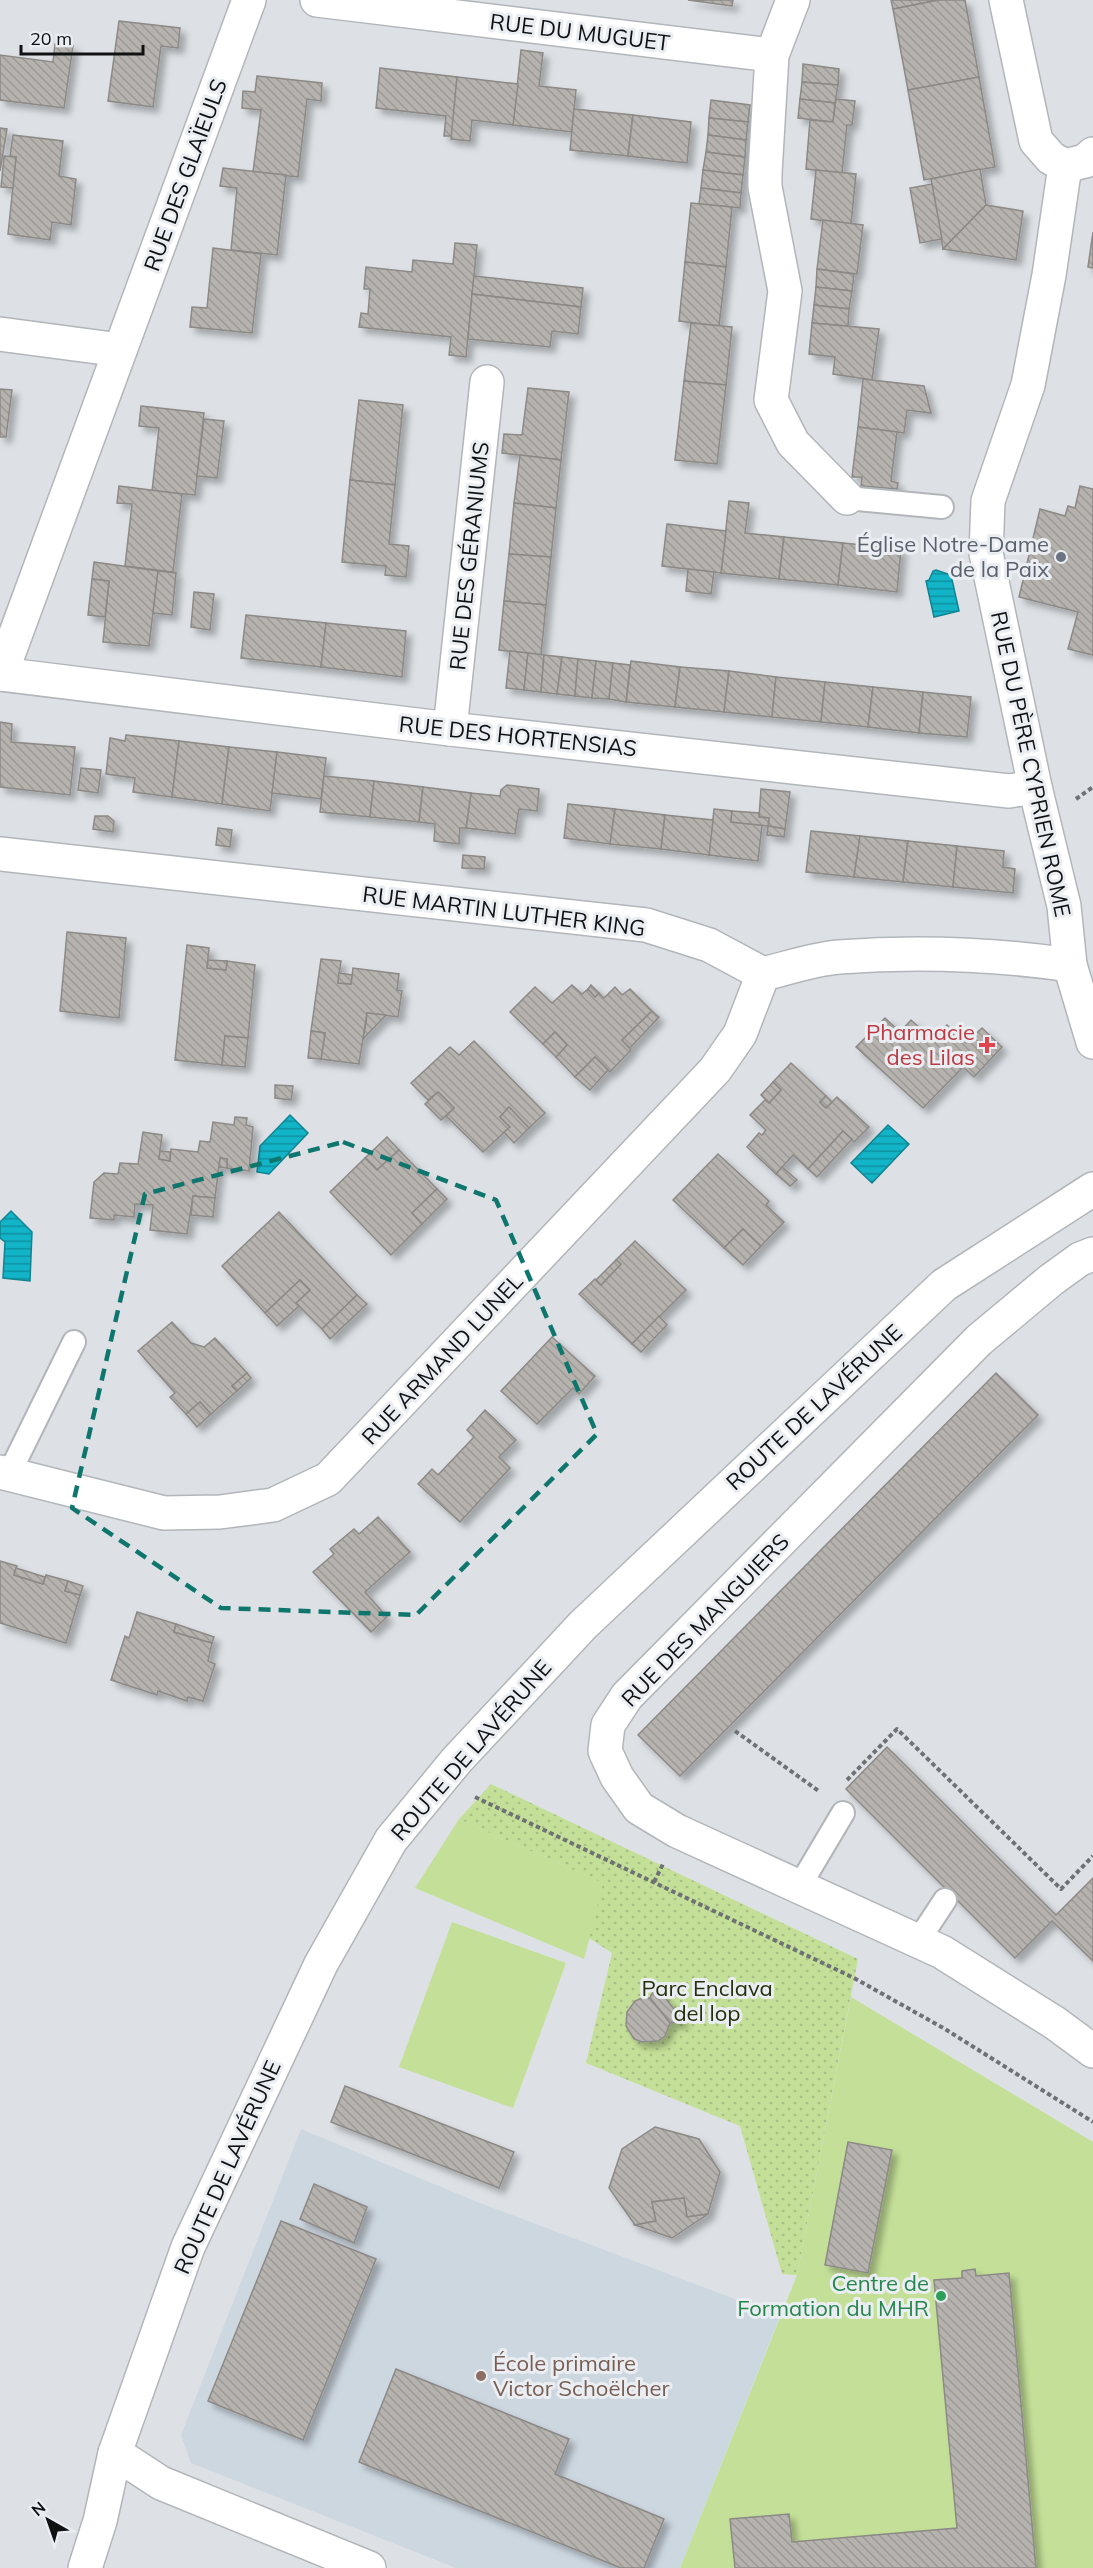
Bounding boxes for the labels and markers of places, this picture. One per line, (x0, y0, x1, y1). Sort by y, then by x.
place label: Église Notre-Dame de la Paix (857, 530, 1049, 583)
marker: Église Notre-Dame de la Paix (1054, 550, 1068, 564)
place label: Pharmacie des Lilas (866, 1018, 975, 1071)
marker: Pharmacie des Lilas (980, 1038, 994, 1052)
place label: Centre de Formation du MHR (737, 2269, 929, 2322)
marker: Centre de Formation du MHR (934, 2289, 948, 2303)
place label: École primaire Victor Schoëlcher (493, 2349, 669, 2402)
marker: École primaire Victor Schoëlcher (474, 2369, 488, 2383)

